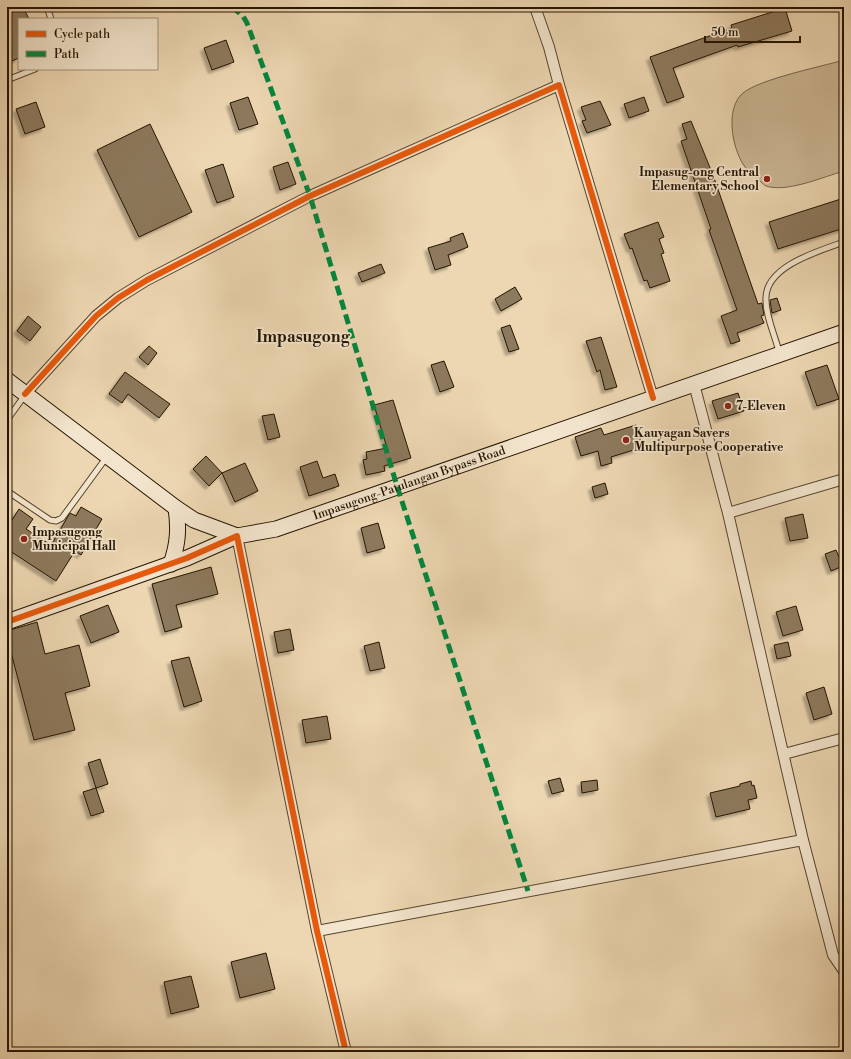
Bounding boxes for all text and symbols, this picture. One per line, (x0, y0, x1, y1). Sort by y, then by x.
legend (18, 18, 158, 70)
scale bar (705, 18, 800, 44)
text: 50 m (711, 25, 739, 40)
text: Cycle path (54, 27, 110, 42)
text: Path (54, 47, 79, 62)
place label: Impasug-ong Central Elementary School (639, 165, 759, 194)
marker: Impasug-ong Central Elementary School (762, 174, 772, 184)
district label: Impasugong (256, 327, 351, 347)
place label: 7-Eleven (736, 399, 786, 414)
marker: 7-Eleven (723, 401, 733, 411)
place label: Kauyagan Savers Multipurpose Cooperative (634, 426, 784, 455)
marker: Kauyagan Savers Multipurpose Cooperative (621, 435, 631, 445)
street label: Impasugong-Patulangan Bypass Road (311, 442, 507, 523)
place label: Impasugong Municipal Hall (32, 525, 116, 554)
marker: Impasugong Municipal Hall (19, 534, 29, 544)

